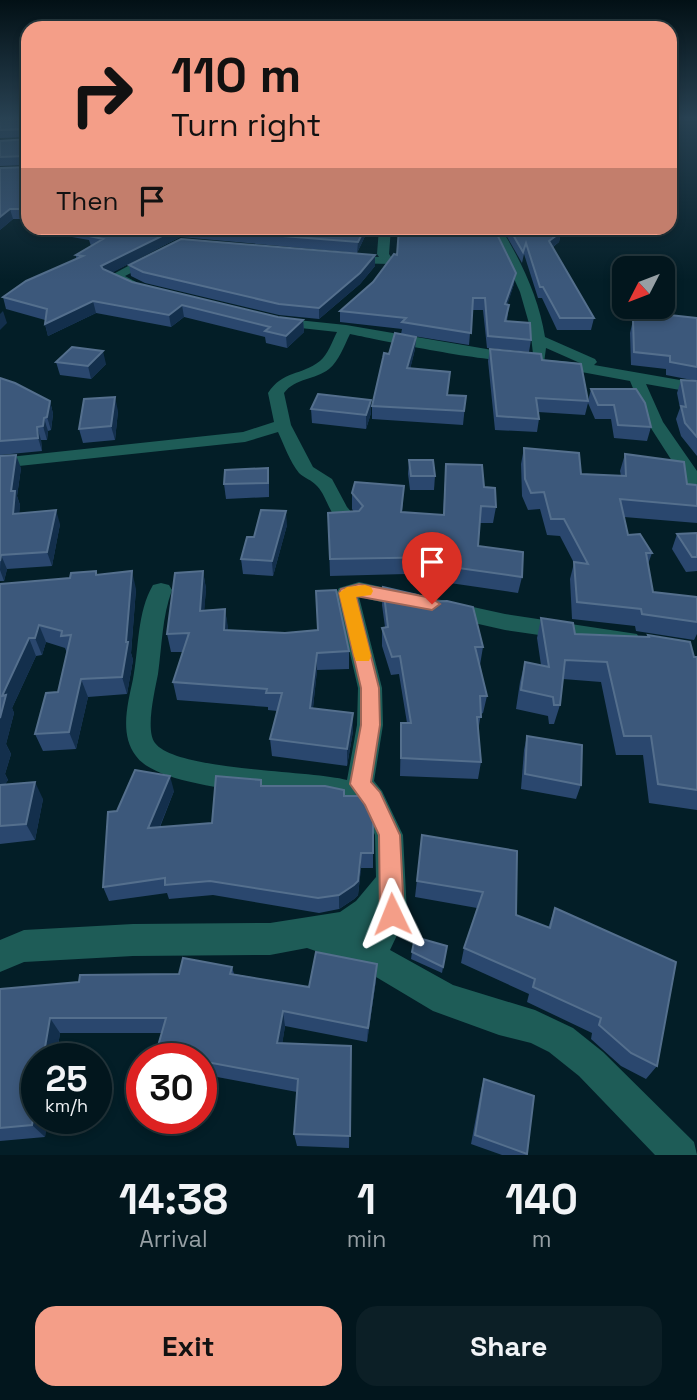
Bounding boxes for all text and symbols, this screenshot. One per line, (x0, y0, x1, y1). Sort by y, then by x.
text: 110 m (171, 44, 301, 106)
icon: right (56, 49, 147, 140)
text: Turn right (171, 105, 321, 145)
icon: arrive (133, 182, 171, 220)
text: Then (56, 184, 119, 218)
north arrow (612, 256, 676, 318)
map controls (612, 256, 675, 319)
pin (402, 532, 462, 604)
icon: arrive (413, 543, 451, 581)
position arrow (355, 877, 429, 951)
speed limit sign: 30 (126, 1043, 217, 1134)
text: 25 (46, 1057, 87, 1101)
text: km/h (45, 1094, 88, 1117)
text: 14:38 (119, 1173, 228, 1226)
text: 1 (357, 1173, 376, 1226)
text: 140 (505, 1173, 578, 1226)
text: Arrival (139, 1224, 208, 1254)
text: min (347, 1224, 386, 1254)
text: m (532, 1224, 551, 1254)
button: Exit (35, 1306, 342, 1386)
button: Share (356, 1306, 662, 1386)

